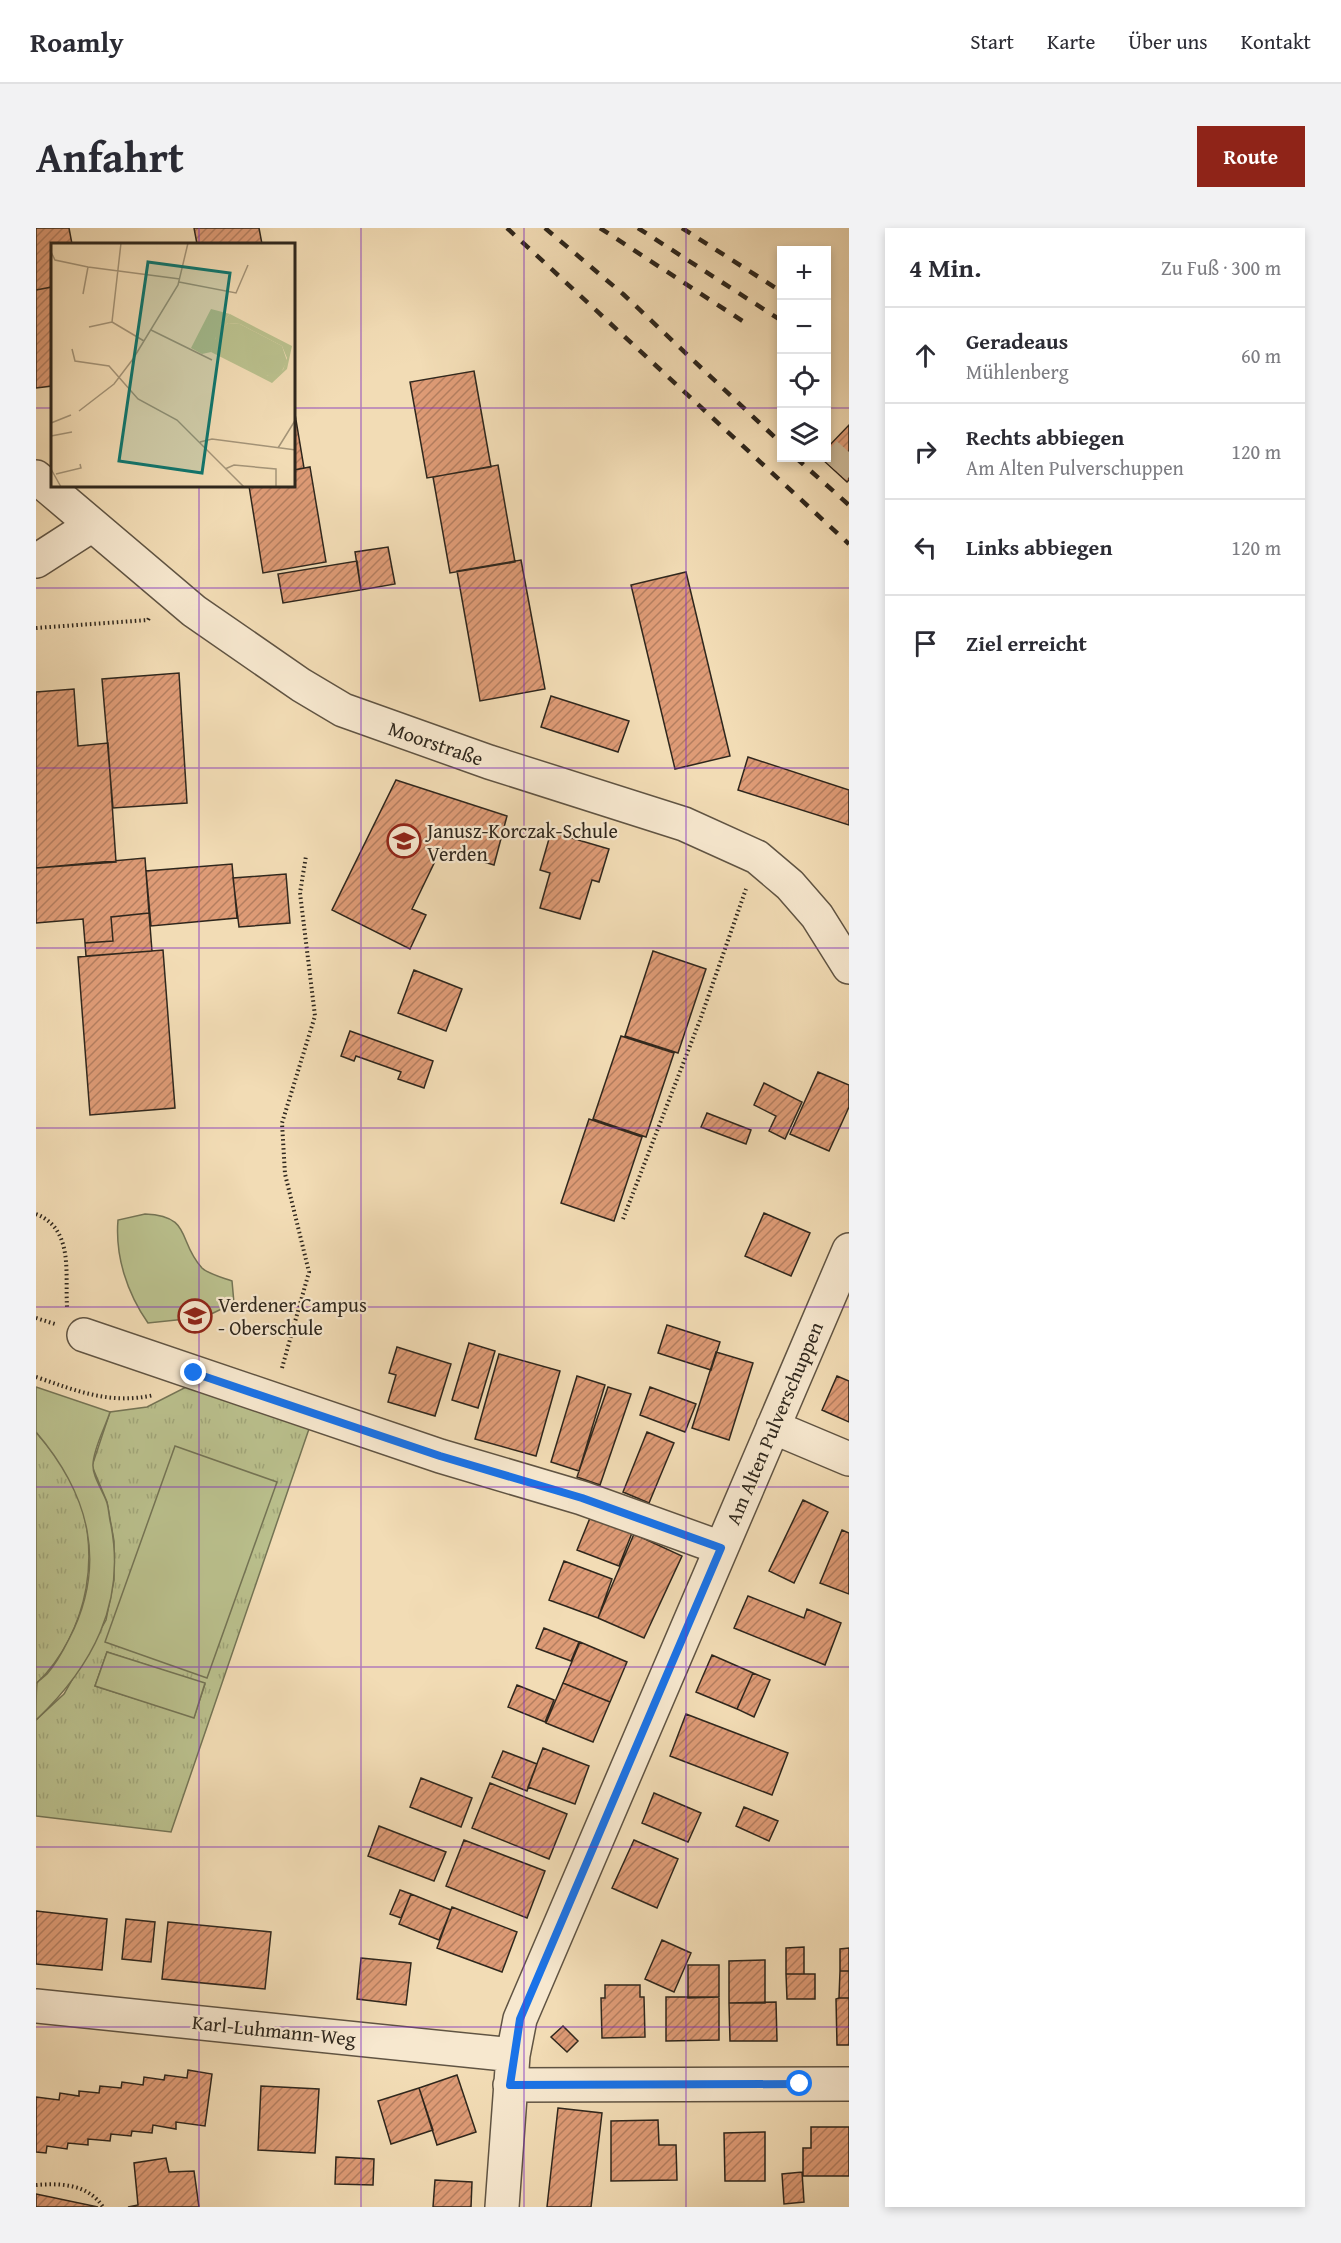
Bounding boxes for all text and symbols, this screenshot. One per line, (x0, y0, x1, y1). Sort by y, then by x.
text: Roamly (30, 21, 124, 62)
text: Start (970, 26, 1014, 57)
text: Karte (1047, 26, 1095, 57)
text: Über uns (1128, 26, 1208, 57)
text: Kontakt (1241, 26, 1311, 57)
text: Anfahrt (36, 126, 184, 187)
button: Route (1197, 126, 1305, 187)
inset map (51, 243, 296, 488)
map controls (777, 246, 831, 462)
button: + (777, 246, 831, 300)
text: 4 Min. (909, 248, 981, 287)
text: Zu Fuß · 300 m (1161, 253, 1281, 282)
button: − (777, 300, 831, 354)
text: Geradeaus (966, 325, 1068, 357)
icon: ahead (909, 339, 942, 372)
text: 60 m (1241, 341, 1281, 370)
button: locate (777, 354, 831, 408)
text: Mühlenberg (966, 357, 1069, 386)
button: layers (777, 408, 831, 462)
text: Rechts abbiegen (966, 421, 1124, 453)
icon: right (909, 435, 942, 468)
text: 120 m (1231, 437, 1281, 466)
text: Am Alten Pulverschuppen (966, 453, 1184, 482)
icon: left (909, 531, 942, 564)
text: Links abbiegen (966, 531, 1112, 563)
text: 120 m (1231, 533, 1281, 562)
icon: arrive (909, 627, 942, 660)
text: Ziel erreicht (966, 627, 1087, 659)
street label: Moorstraße (385, 713, 487, 773)
place label: Janusz-Korczak-Schule Verden (424, 816, 618, 868)
school or university icon: Janusz-Korczak-Schule Verden (386, 823, 422, 859)
place label: Verdener Campus - Oberschule (218, 1290, 367, 1342)
school or university icon: Verdener Campus - Oberschule (177, 1298, 213, 1334)
street label: Am Alten Pulverschuppen (718, 1317, 830, 1529)
route end (180, 1359, 206, 1385)
street label: Karl-Luhmann-Weg (191, 2007, 357, 2053)
route start (786, 2070, 812, 2096)

